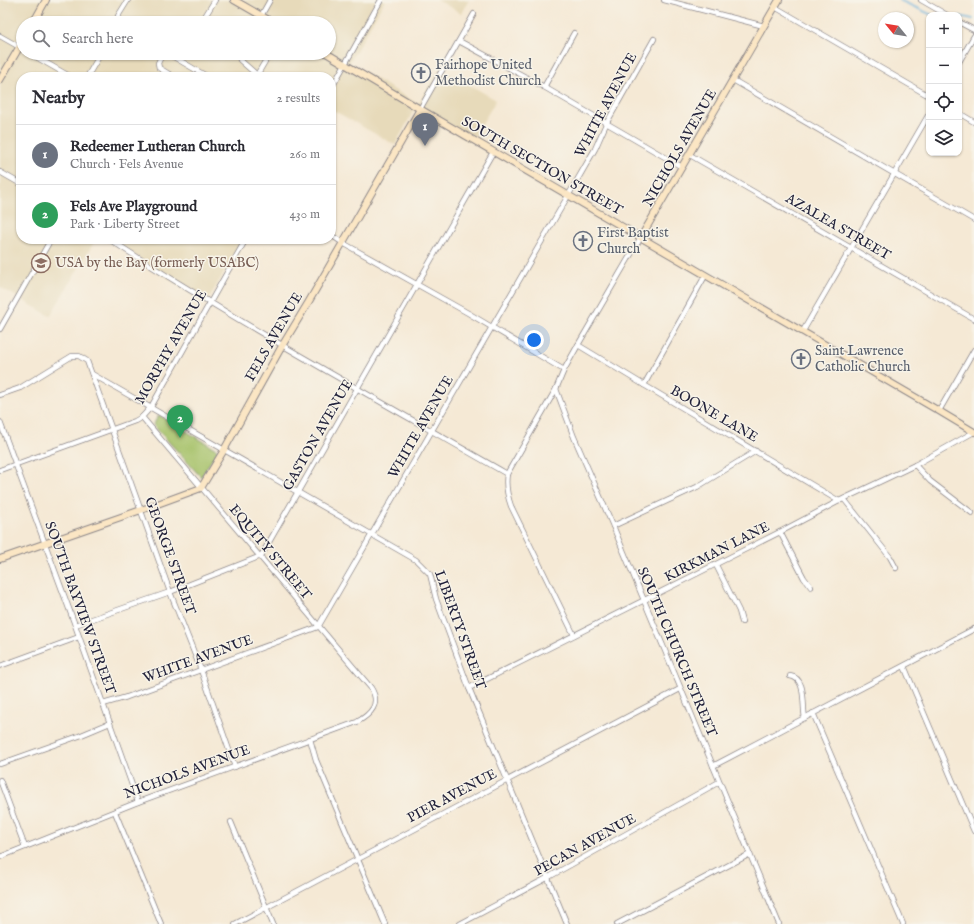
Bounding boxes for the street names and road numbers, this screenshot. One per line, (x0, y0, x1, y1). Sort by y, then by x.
street label: WHITE AVENUE (571, 49, 641, 160)
street label: NICHOLS AVENUE (639, 86, 721, 210)
street label: SOUTH SECTION STREET (458, 112, 626, 220)
street label: AZALEA STREET (781, 189, 894, 265)
street label: MORPHY AVENUE (131, 286, 211, 407)
street label: FELS AVENUE (241, 289, 307, 385)
street label: WHITE AVENUE (384, 372, 458, 482)
street label: GASTON AVENUE (279, 376, 357, 494)
street label: BOONE LANE (667, 382, 761, 447)
street label: GEORGE STREET (140, 495, 200, 618)
street label: EQUITY STREET (225, 501, 316, 604)
street label: KIRKMAN LANE (661, 518, 773, 586)
street label: SOUTH BAYVIEW STREET (40, 519, 120, 698)
street label: SOUTH CHURCH STREET (633, 564, 721, 740)
street label: LIBERTY STREET (430, 568, 490, 693)
street label: WHITE AVENUE (141, 631, 256, 687)
street label: NICHOLS AVENUE (121, 741, 253, 803)
street label: PIER AVENUE (404, 765, 500, 827)
street label: PECAN AVENUE (531, 809, 639, 880)

